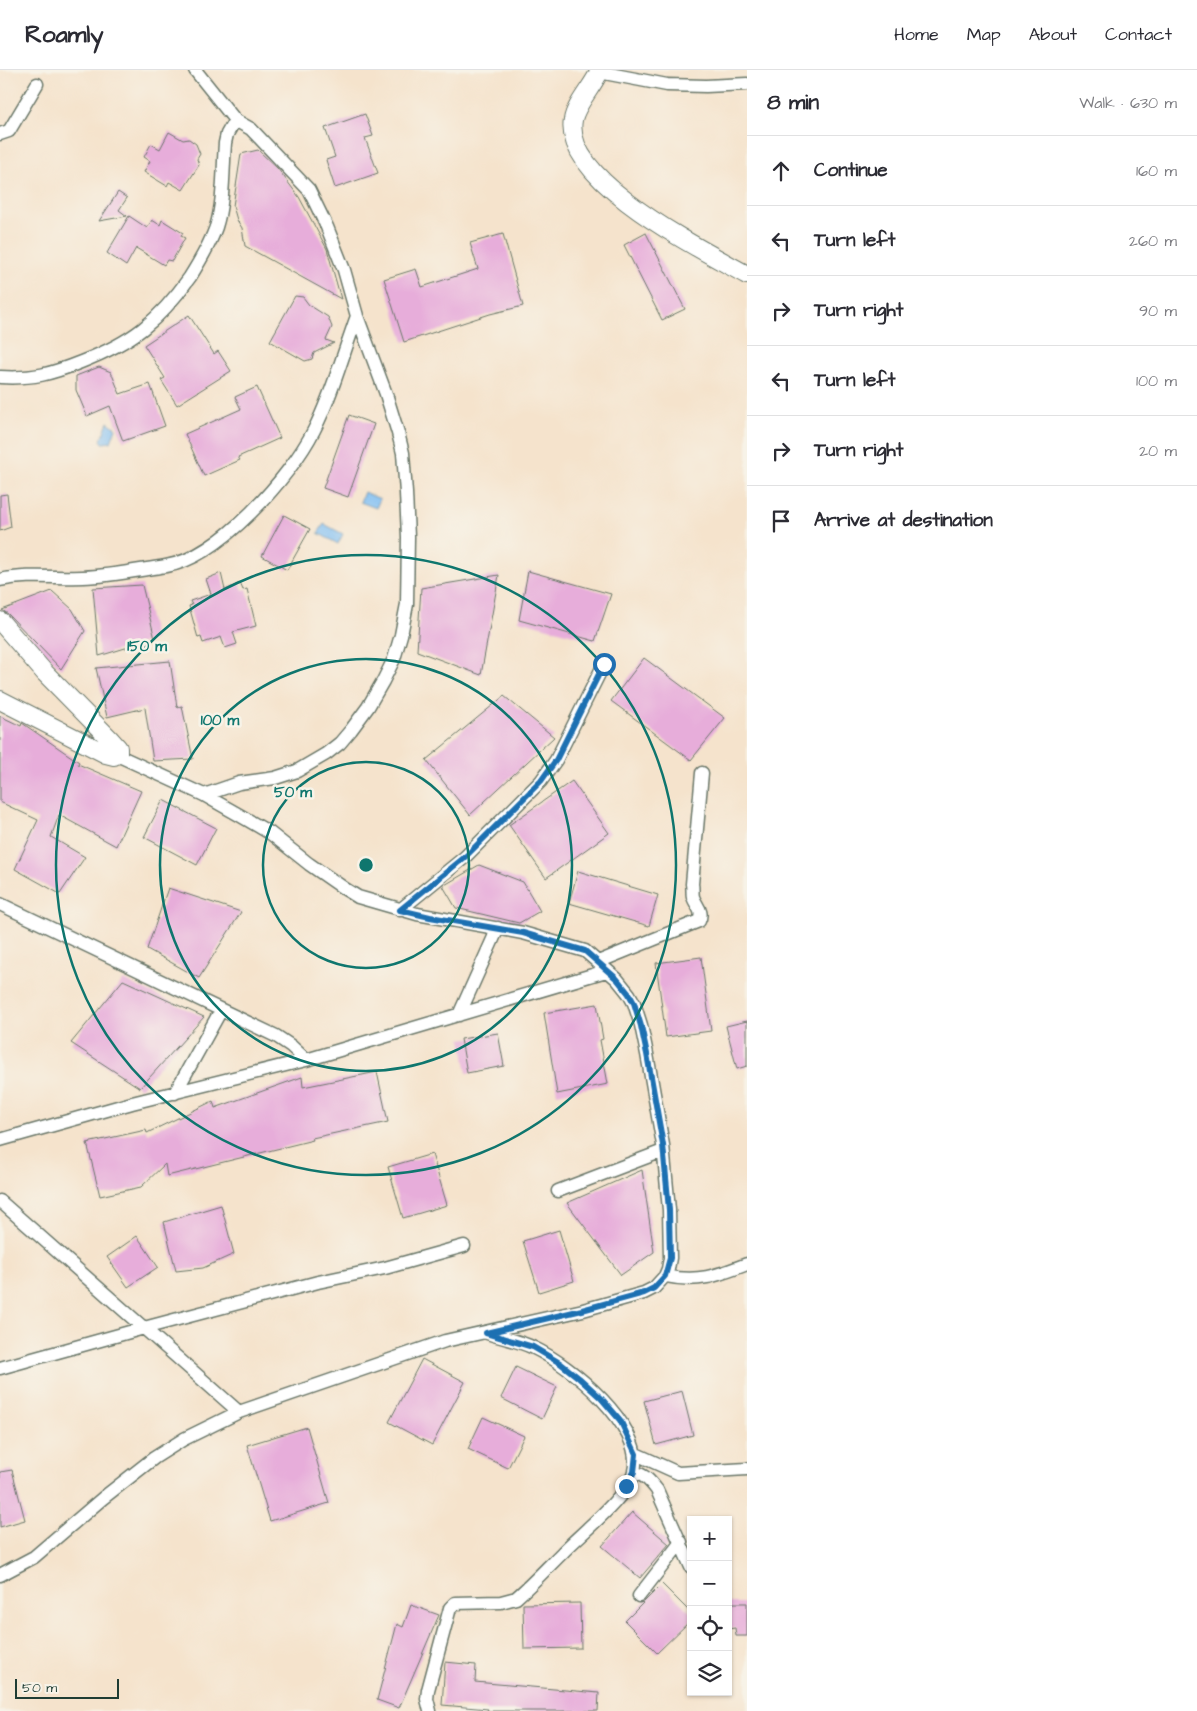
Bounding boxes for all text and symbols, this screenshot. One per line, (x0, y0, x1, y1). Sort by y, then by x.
text: Roamly (25, 18, 103, 52)
text: Home (894, 22, 939, 47)
text: Map (967, 22, 1001, 47)
text: About (1029, 22, 1077, 47)
text: Contact (1105, 22, 1172, 47)
text: 8 min (767, 88, 819, 117)
text: Walk · 630 m (1079, 92, 1177, 114)
icon: ahead (767, 157, 795, 185)
text: Continue (814, 157, 888, 184)
text: 160 m (1136, 160, 1177, 182)
icon: left (767, 227, 795, 255)
text: Turn left (814, 227, 895, 254)
text: 260 m (1129, 230, 1177, 252)
icon: right (767, 297, 795, 325)
text: Turn right (814, 297, 903, 324)
text: 90 m (1139, 300, 1177, 322)
icon: left (767, 367, 795, 395)
text: Turn left (814, 367, 895, 394)
text: 100 m (1136, 370, 1177, 392)
icon: right (767, 437, 795, 465)
text: Turn right (814, 437, 903, 464)
text: 20 m (1139, 440, 1177, 462)
icon: arrive (767, 507, 795, 535)
text: Arrive at destination (814, 507, 993, 534)
text: 150 m (127, 636, 167, 657)
route start (593, 653, 616, 676)
text: 100 m (201, 710, 240, 731)
text: 50 m (274, 782, 312, 803)
centre of rings (357, 856, 375, 874)
route end (615, 1475, 638, 1498)
map controls (687, 1516, 732, 1696)
button: + (687, 1516, 732, 1561)
button: − (687, 1561, 732, 1606)
button: locate (687, 1606, 732, 1651)
button: layers (687, 1651, 732, 1696)
scale bar (15, 1676, 119, 1699)
text: 50 m (22, 1678, 57, 1698)

